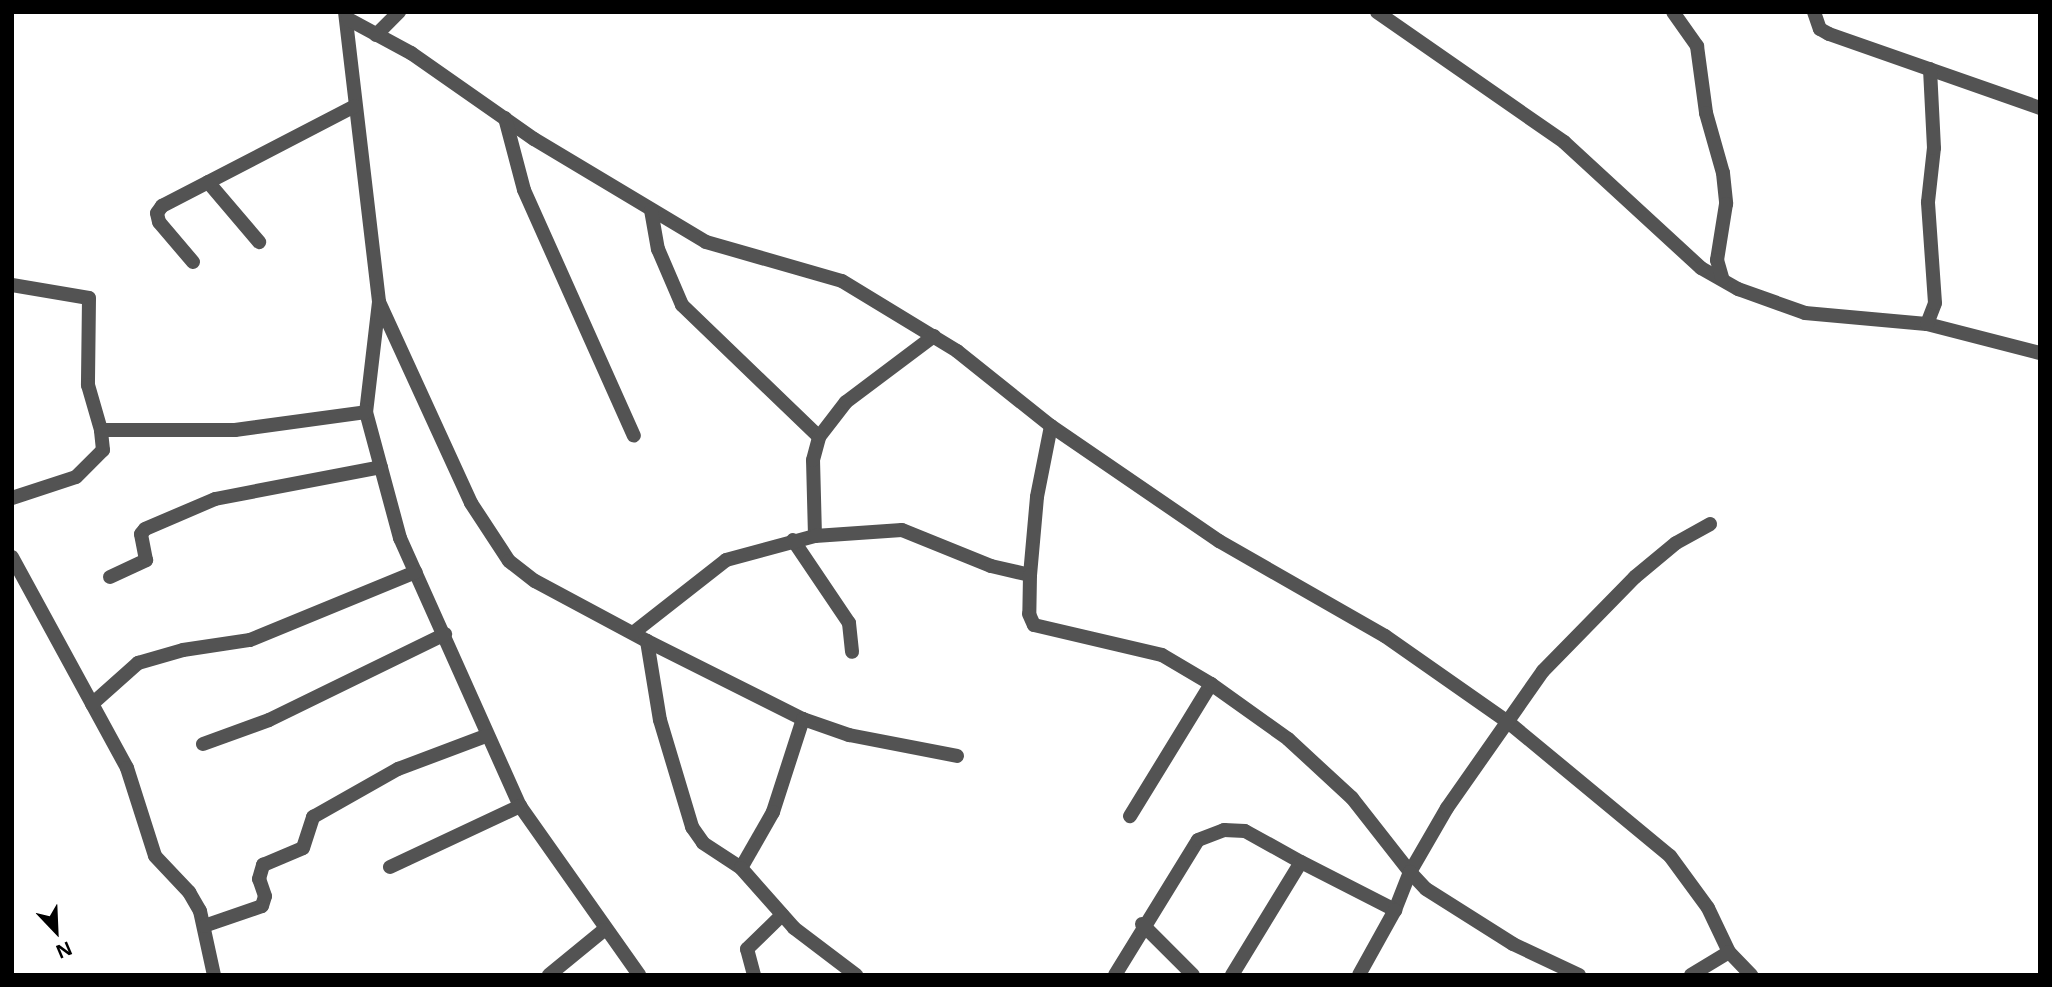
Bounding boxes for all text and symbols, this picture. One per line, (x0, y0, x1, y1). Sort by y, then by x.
north arrow (21, 896, 91, 966)
text: N (52, 935, 76, 965)

